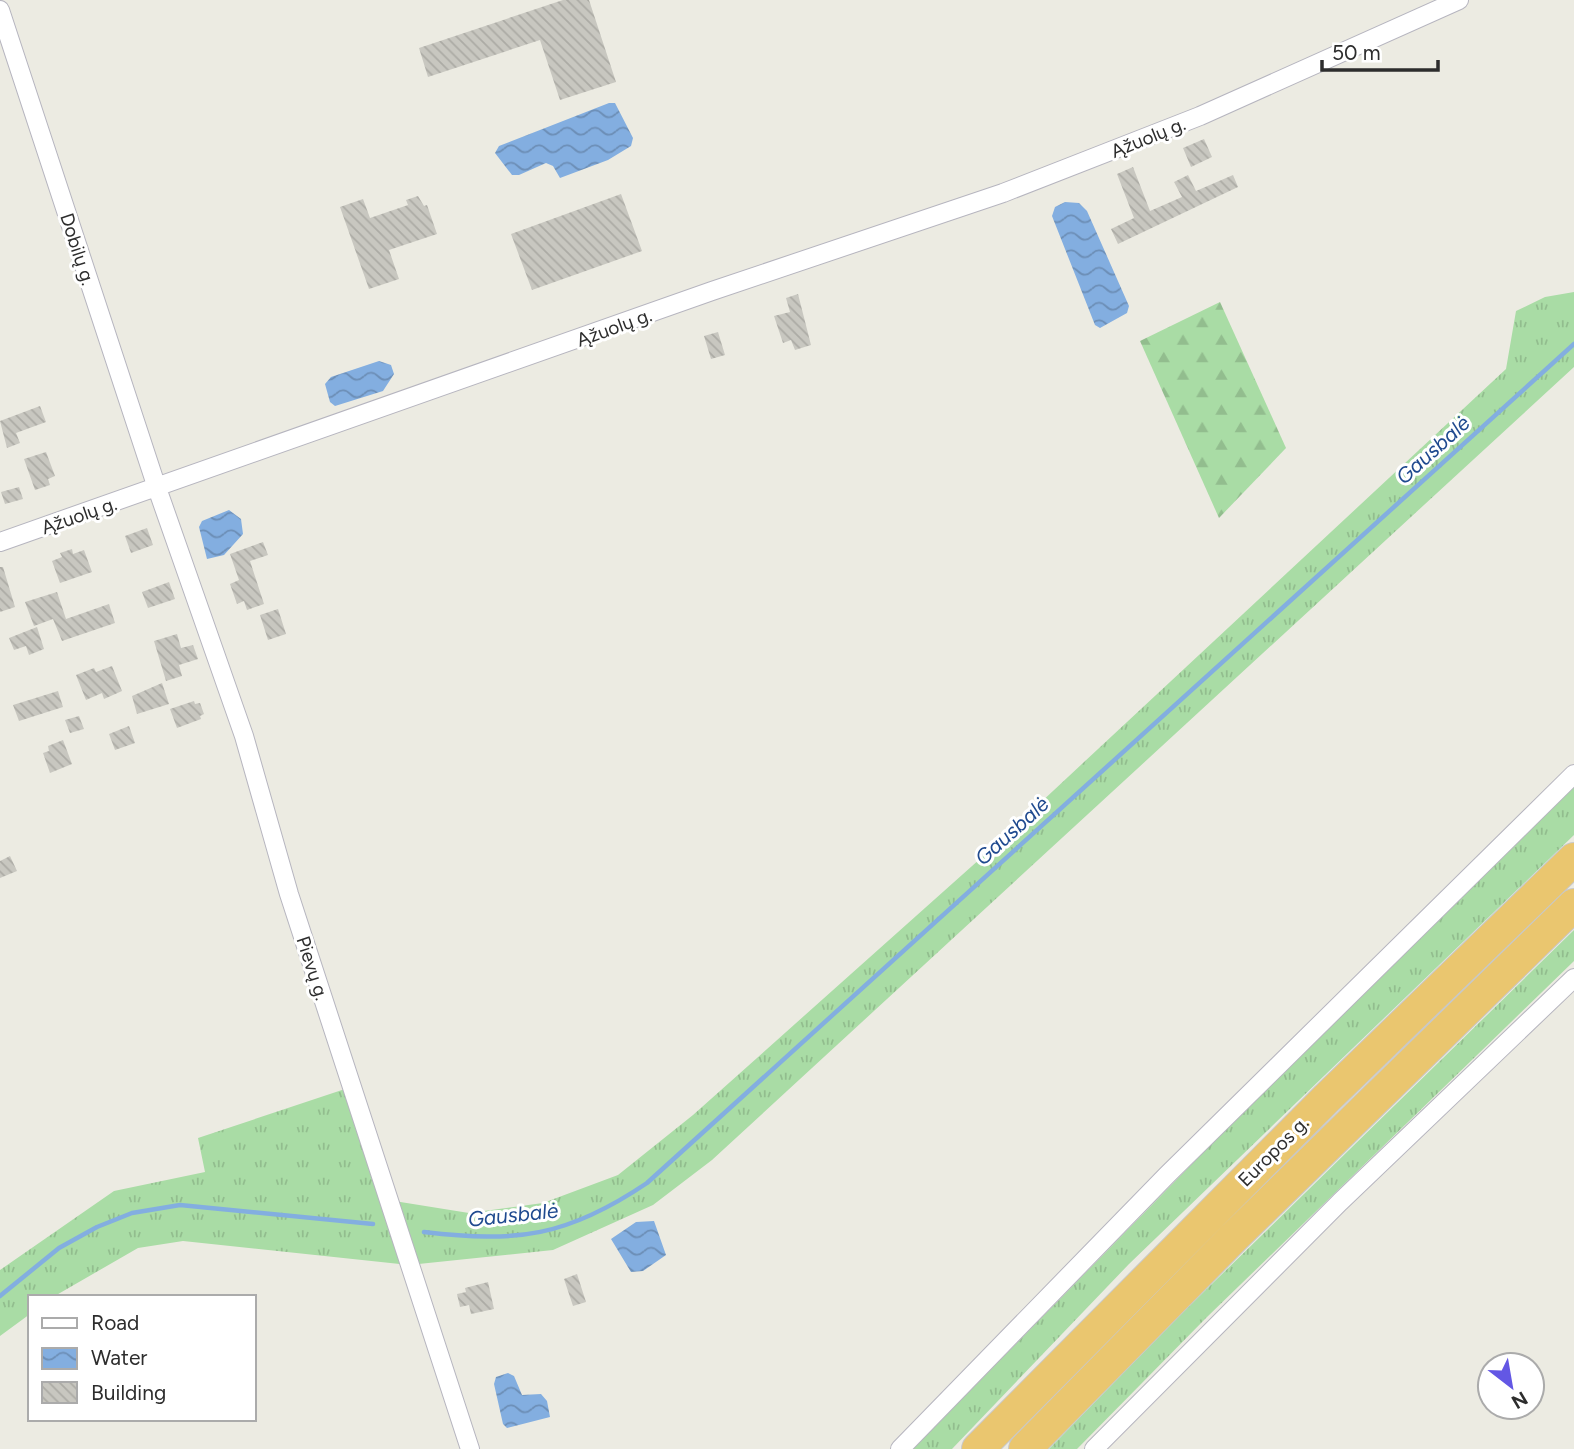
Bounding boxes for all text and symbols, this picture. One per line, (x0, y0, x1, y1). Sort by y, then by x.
scale bar (1322, 28, 1438, 72)
text: 50 m (1332, 40, 1381, 65)
street label: Ąžuolų g. (1108, 112, 1189, 163)
street label: Dobilų g. (55, 210, 100, 288)
street label: Ąžuolų g. (573, 303, 655, 352)
water label: Gausbalė (1391, 410, 1475, 489)
street label: Ąžuolų g. (38, 492, 120, 539)
water label: Gausbalė (970, 791, 1054, 870)
street label: Pievų g. (291, 933, 334, 1003)
street label: Europos g. (1233, 1111, 1313, 1191)
water label: Gausbalė (467, 1197, 560, 1232)
legend (28, 1295, 256, 1421)
text: Road (91, 1310, 139, 1335)
text: Water (91, 1345, 147, 1370)
north arrow (1476, 1351, 1546, 1421)
text: Building (91, 1380, 166, 1405)
text: N (1507, 1387, 1532, 1414)

